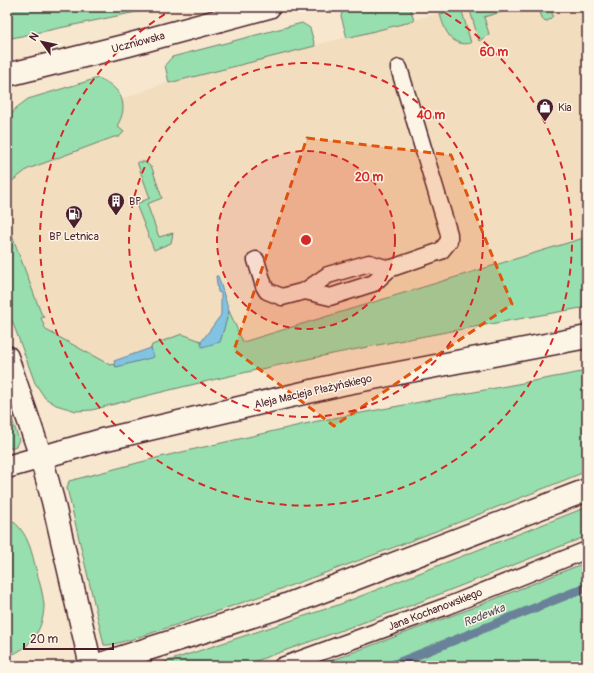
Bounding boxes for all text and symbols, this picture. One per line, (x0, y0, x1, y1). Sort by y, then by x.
north arrow (22, 22, 62, 62)
street label: Uczniowska (110, 29, 166, 56)
text: N (27, 30, 42, 43)
text: 60 m (480, 45, 509, 60)
shop icon: Kia (535, 97, 555, 122)
place label: Kia (558, 101, 572, 114)
text: 40 m (416, 108, 446, 123)
text: 20 m (355, 170, 383, 185)
building icon: BP (106, 191, 126, 216)
place label: BP (129, 195, 141, 208)
fuel station icon: BP Letnica (64, 204, 84, 229)
place label: BP Letnica (49, 230, 99, 243)
centre of rings (299, 233, 313, 247)
street label: Aleja Macieja Płażyńskiego (253, 372, 373, 411)
street label: Jana Kochanowskiego (386, 585, 484, 633)
water label: Redewka (461, 600, 508, 631)
scale bar (24, 625, 113, 651)
text: 20 m (30, 632, 59, 647)

